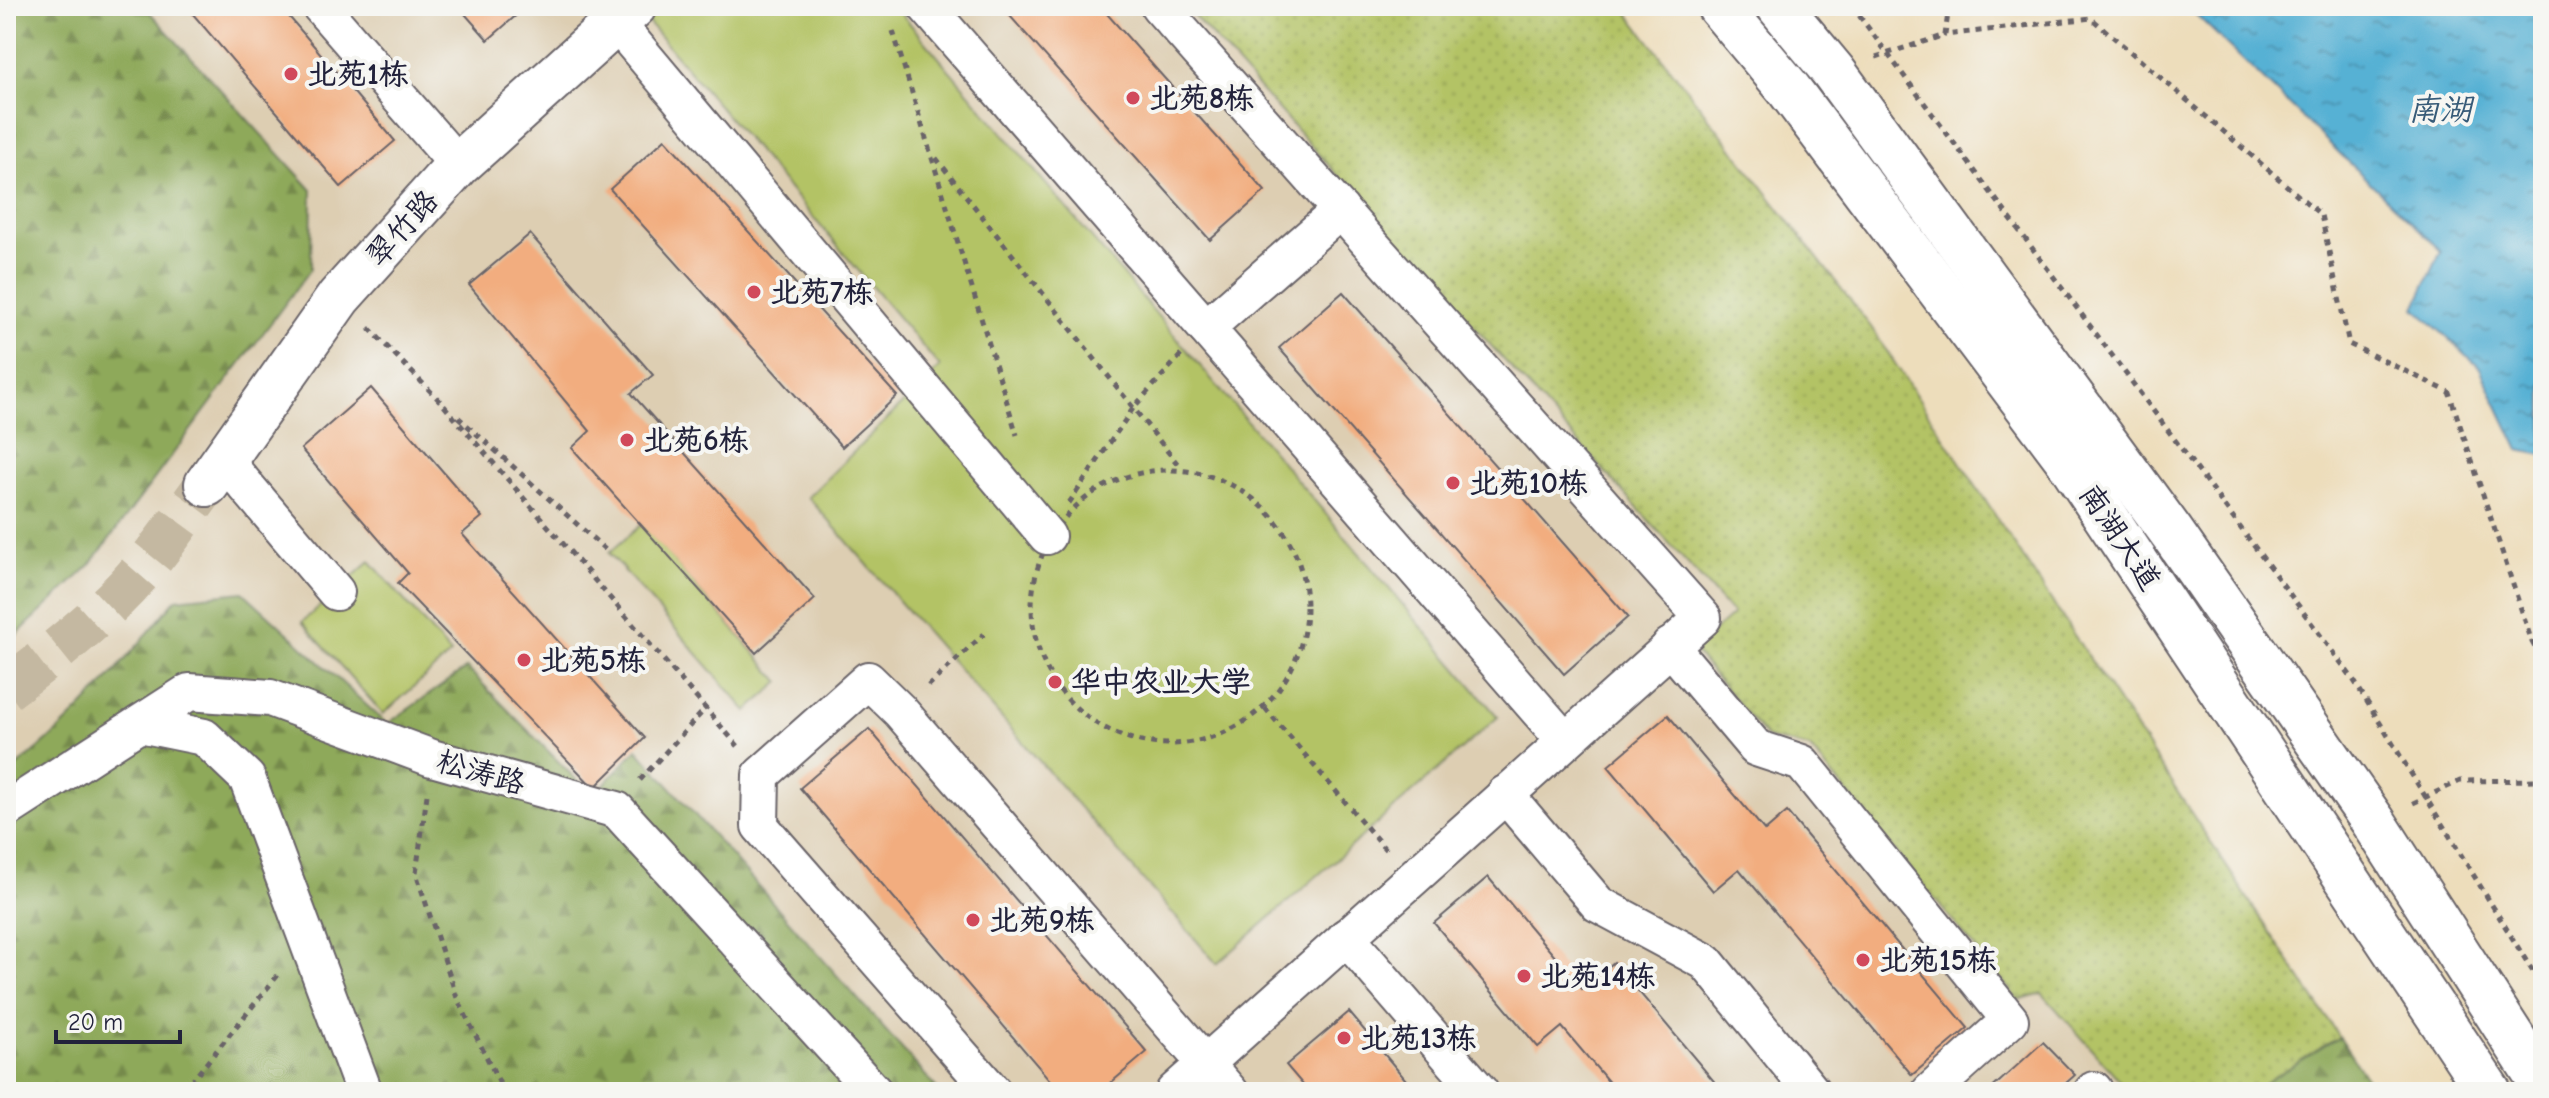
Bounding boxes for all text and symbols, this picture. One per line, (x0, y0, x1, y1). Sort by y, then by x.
place label: 北苑1栋 (307, 57, 409, 92)
marker: 北苑1栋 (282, 65, 300, 83)
place label: 北苑8栋 (1149, 81, 1254, 116)
marker: 北苑8栋 (1124, 89, 1142, 107)
water label: 南湖 (2408, 91, 2475, 128)
street label: 翠竹路 (359, 183, 445, 273)
place label: 北苑7栋 (770, 275, 874, 310)
marker: 北苑7栋 (745, 283, 763, 301)
place label: 北苑6栋 (643, 423, 749, 458)
marker: 北苑6栋 (618, 431, 636, 449)
place label: 北苑10栋 (1469, 466, 1588, 501)
marker: 北苑10栋 (1444, 474, 1462, 492)
street label: 南湖大道 (2072, 478, 2168, 597)
place label: 北苑5栋 (540, 643, 646, 678)
marker: 北苑5栋 (515, 651, 533, 669)
place label: 华中农业大学 (1071, 665, 1251, 700)
marker: 华中农业大学 (1046, 673, 1064, 691)
street label: 松涛路 (433, 743, 529, 802)
place label: 北苑9栋 (989, 903, 1095, 938)
marker: 北苑9栋 (964, 911, 982, 929)
place label: 北苑15栋 (1879, 943, 1997, 978)
marker: 北苑15栋 (1854, 951, 1872, 969)
place label: 北苑14栋 (1540, 959, 1656, 994)
marker: 北苑14栋 (1515, 967, 1533, 985)
scale bar (56, 994, 180, 1044)
text: 20 m (68, 1008, 123, 1036)
place label: 北苑13栋 (1360, 1021, 1477, 1056)
marker: 北苑13栋 (1335, 1029, 1353, 1047)

